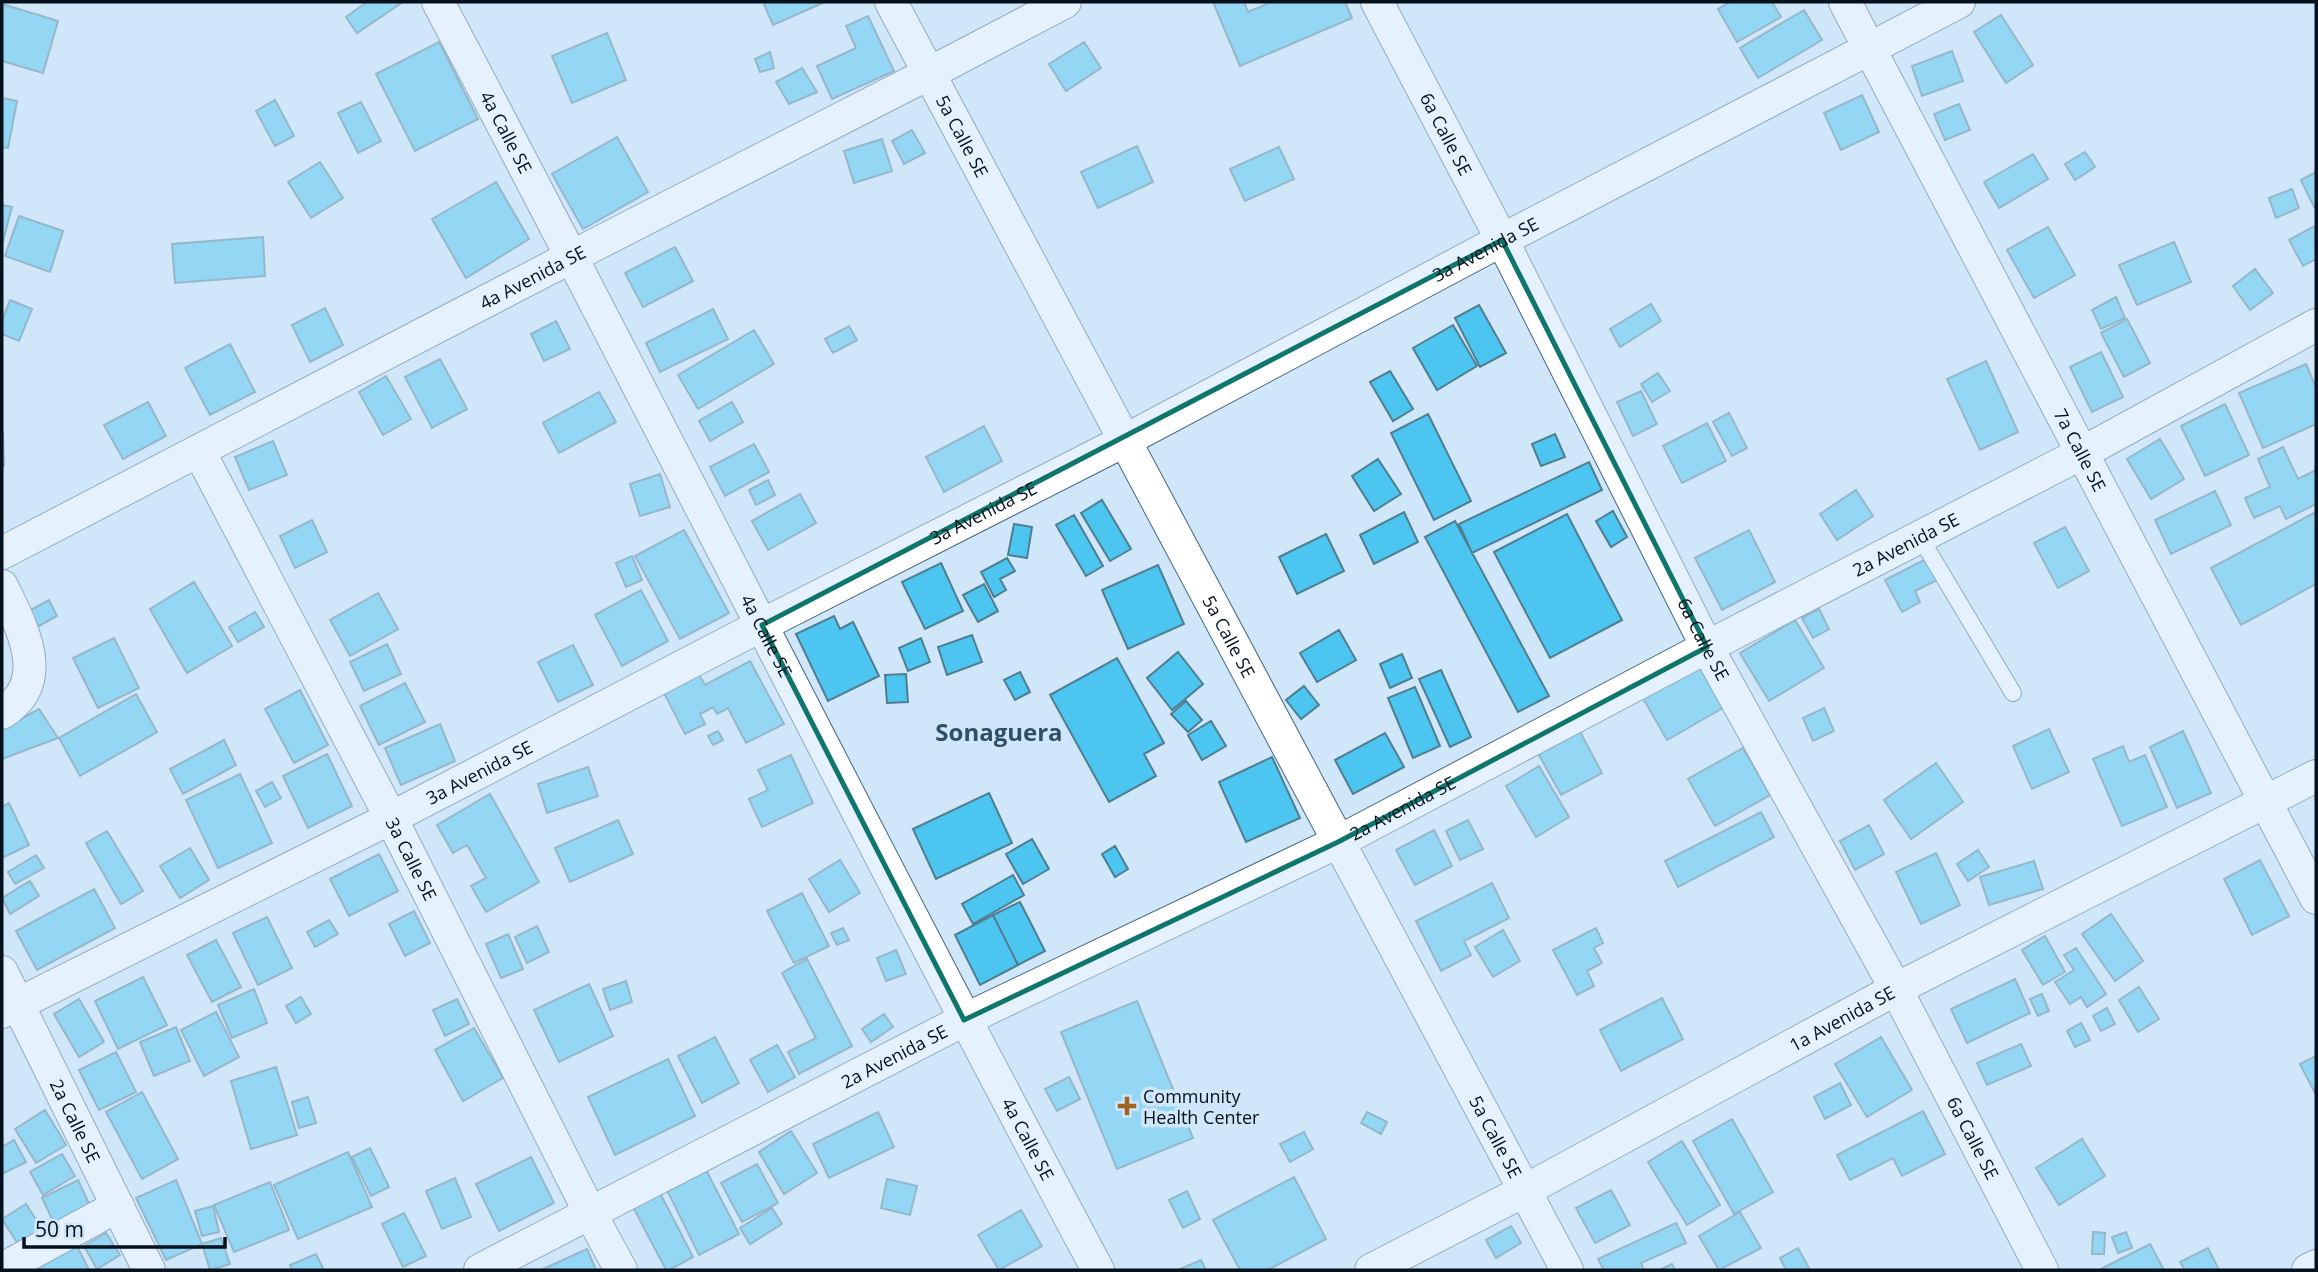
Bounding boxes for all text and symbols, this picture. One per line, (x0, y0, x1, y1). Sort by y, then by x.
street label: 4a Calle SE (475, 87, 538, 178)
street label: 6a Calle SE (1415, 88, 1478, 179)
street label: 5a Calle SE (931, 91, 994, 182)
street label: 3a Avenida SE (1428, 211, 1542, 287)
street label: 4a Avenida SE (475, 240, 590, 315)
street label: 7a Calle SE (2049, 404, 2112, 495)
street label: 3a Avenida SE (926, 475, 1041, 550)
street label: 2a Avenida SE (1848, 507, 1963, 582)
street label: 4a Calle SE (736, 590, 798, 681)
street label: 5a Calle SE (1197, 591, 1261, 682)
street label: 6a Calle SE (1672, 594, 1735, 685)
district label: Sonaguera (935, 715, 1063, 748)
street label: 3a Avenida SE (422, 735, 536, 810)
street label: 2a Avenida SE (1345, 770, 1460, 846)
street label: 3a Calle SE (381, 813, 443, 905)
street label: 1a Avenida SE (1785, 980, 1899, 1057)
street label: 2a Avenida SE (837, 1019, 951, 1094)
street label: 2a Calle SE (45, 1075, 106, 1167)
place label: Community Health Center (1143, 1084, 1260, 1129)
street label: 5a Calle SE (1464, 1091, 1528, 1182)
street label: 6a Calle SE (1942, 1092, 2005, 1183)
street label: 4a Calle SE (997, 1093, 1060, 1184)
marker: Community Health Center (1117, 1096, 1137, 1116)
scale bar (24, 1206, 226, 1250)
text: 50 m (35, 1215, 84, 1243)

